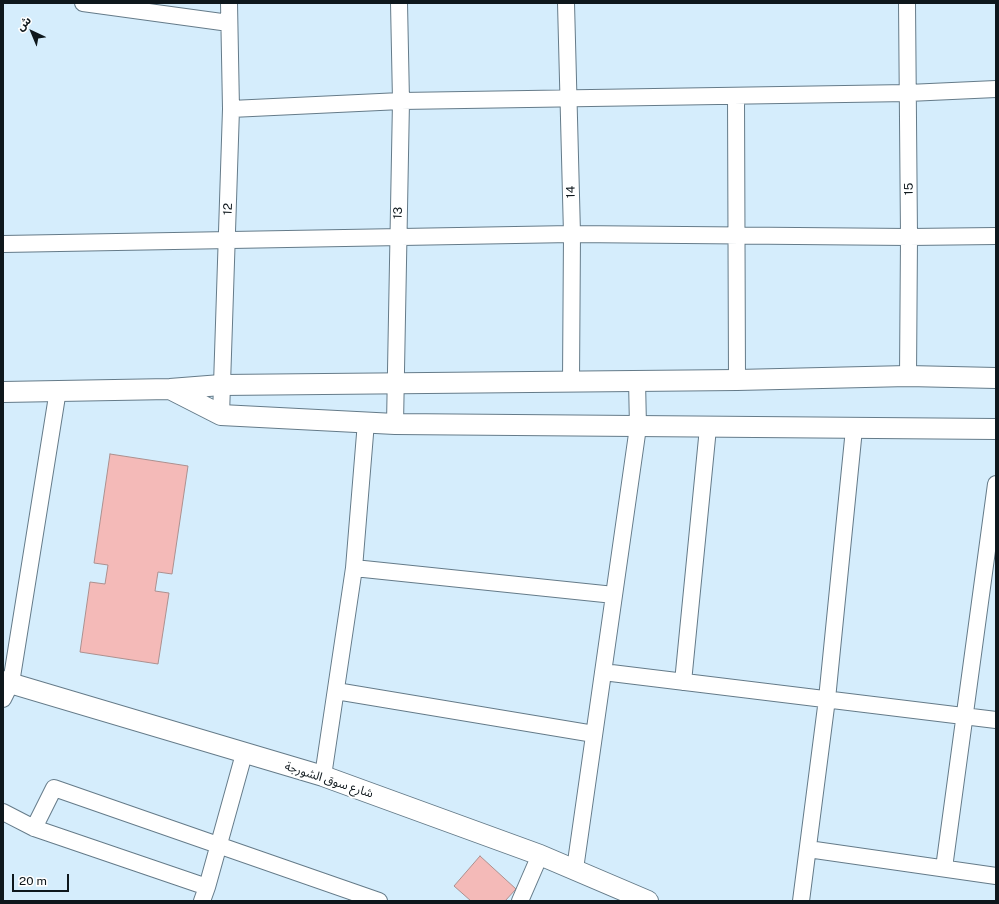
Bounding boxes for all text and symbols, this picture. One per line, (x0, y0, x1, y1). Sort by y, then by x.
north arrow (12, 12, 52, 52)
text: ش (14, 14, 33, 33)
street label: 15 (902, 183, 916, 195)
street label: 14 (564, 186, 578, 198)
street label: 12 (221, 203, 235, 215)
street label: 13 (391, 207, 405, 219)
street label: شارع سوق الشورجة (283, 759, 375, 801)
scale bar (14, 866, 71, 892)
text: 20 m (19, 874, 47, 888)

